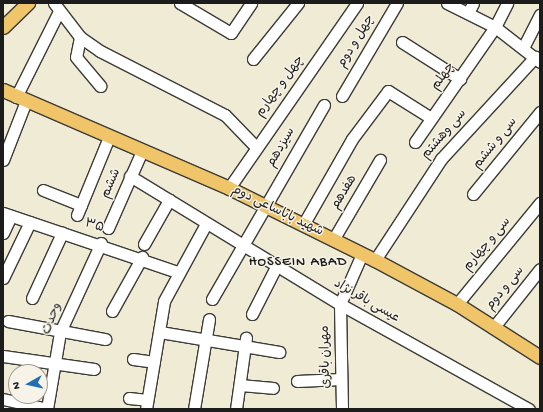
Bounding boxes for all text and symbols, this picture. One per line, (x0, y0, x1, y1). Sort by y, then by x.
street label: چهل و دوم (335, 13, 379, 71)
street label: چهل و چهارم (253, 53, 309, 121)
street label: چهلم (429, 60, 459, 94)
street label: سی وهشتم (419, 107, 471, 163)
street label: سی و ششم (470, 115, 522, 173)
street label: سیزدهم (264, 125, 300, 171)
street label: ششم (99, 167, 125, 201)
street label: هفدهم (329, 173, 361, 213)
street label: شهید باباساعی دوم (229, 183, 325, 241)
street label: سی و چهارم (461, 215, 515, 275)
street label: ۳۵ (82, 217, 106, 237)
district label: HOSSEIN ABAD (249, 255, 347, 271)
street label: سی و دوم (483, 264, 529, 314)
street label: عیسی باقر نژاد (330, 277, 402, 327)
street label: وحدت (40, 301, 66, 337)
street label: مهران باقری (319, 325, 335, 389)
north arrow (8, 364, 48, 404)
text: N (11, 381, 24, 390)

